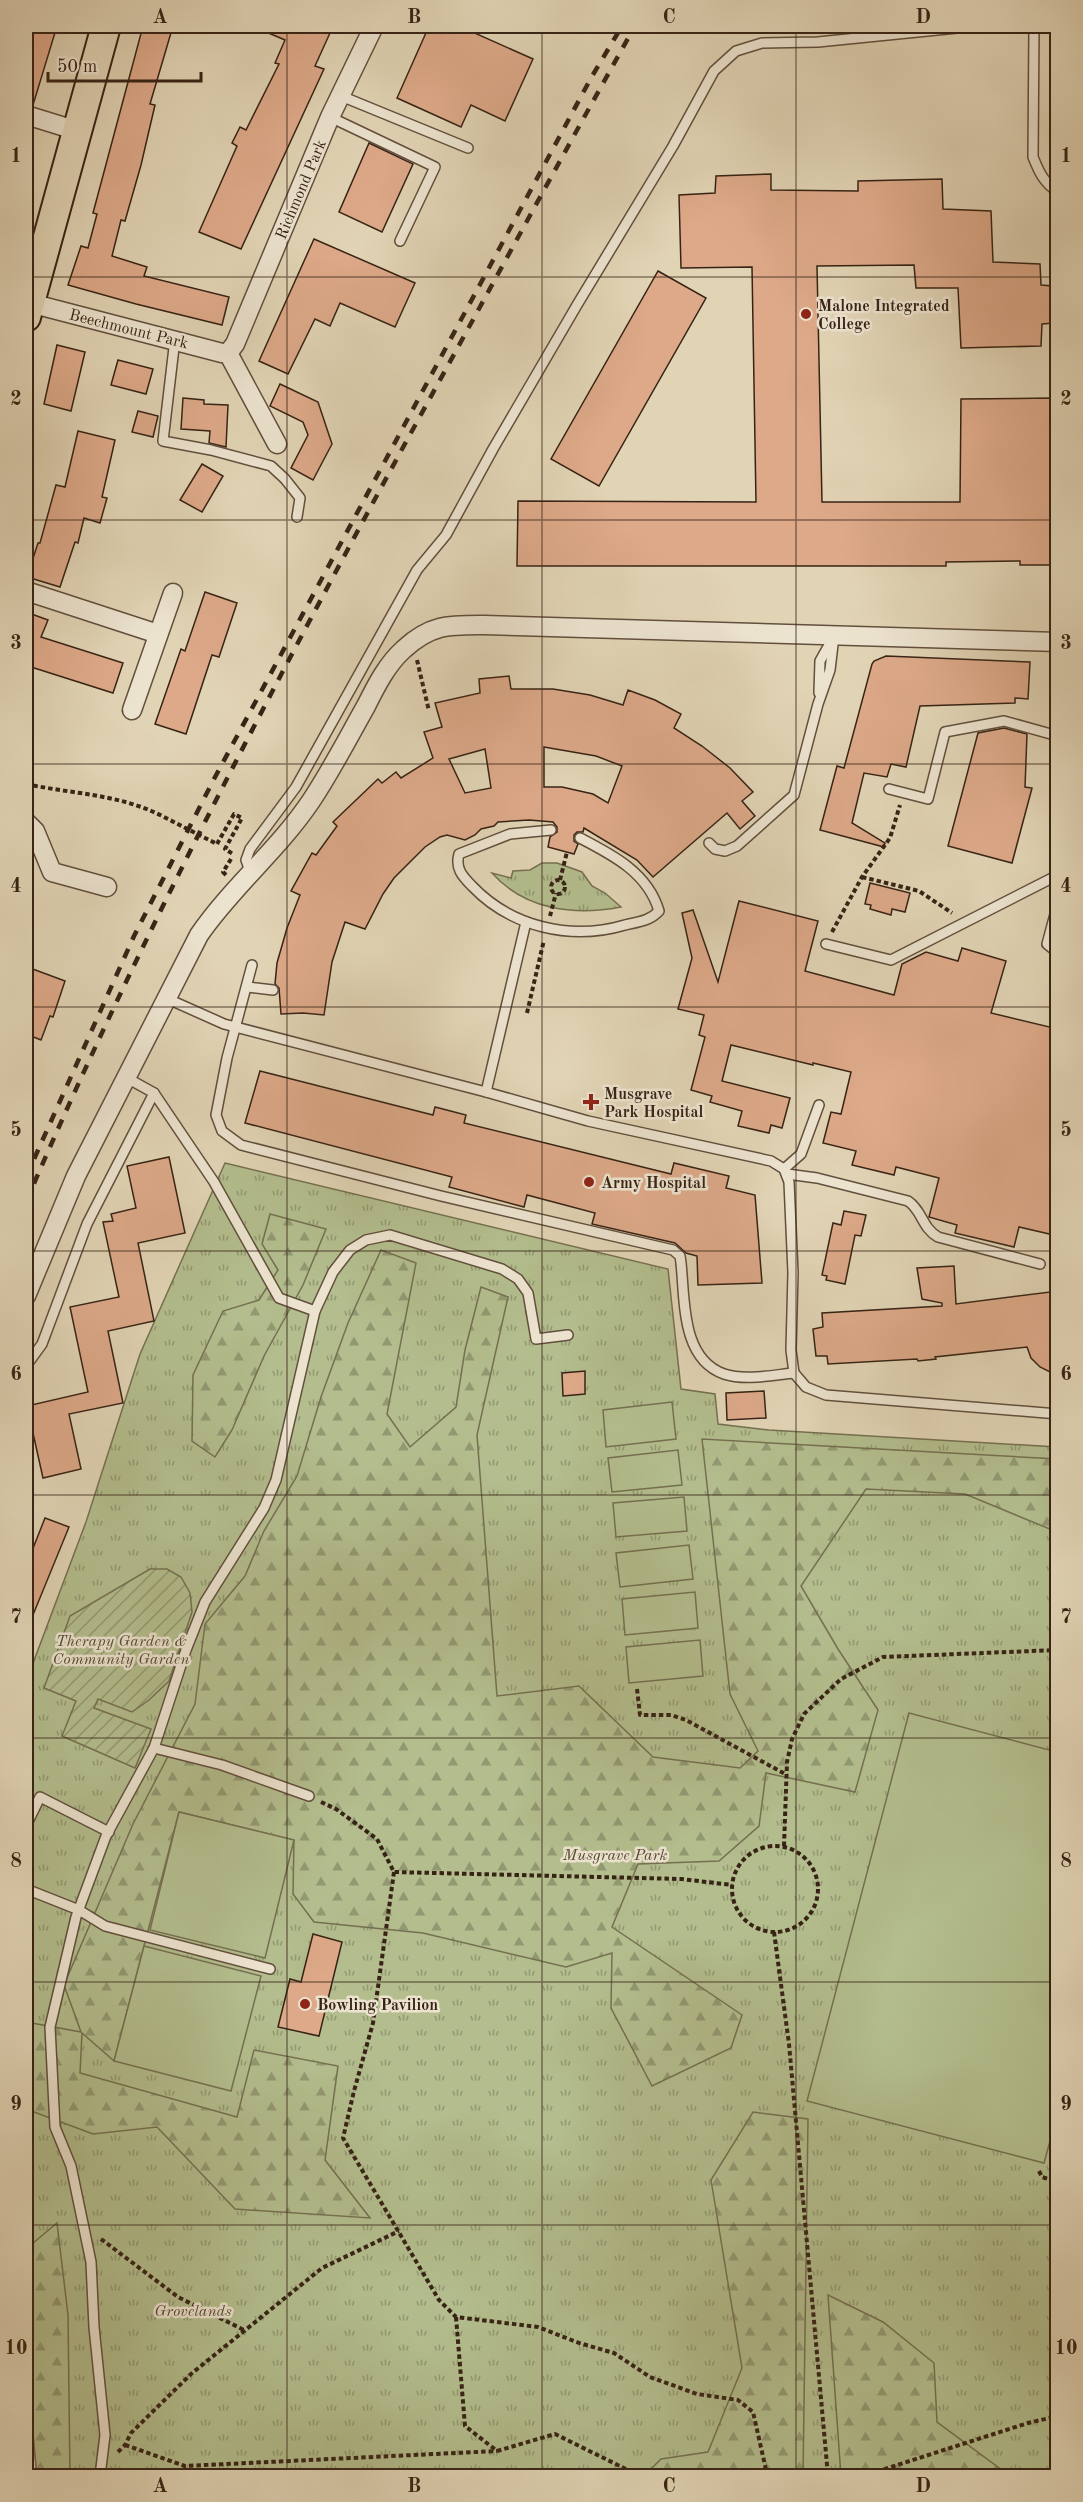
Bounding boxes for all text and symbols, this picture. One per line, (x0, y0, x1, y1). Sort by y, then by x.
text: A (152, 8, 168, 28)
text: B (407, 8, 421, 28)
text: C (662, 8, 676, 28)
text: D (915, 8, 931, 28)
scale bar (48, 45, 201, 83)
text: 50 m (57, 58, 97, 76)
street label: Richmond Park (274, 138, 330, 242)
text: 1 (10, 147, 22, 167)
text: 1 (1060, 147, 1072, 167)
place label: Malone Integrated College (818, 299, 950, 333)
street label: Beechmount Park (67, 307, 190, 352)
marker: Malone Integrated College (799, 307, 813, 321)
text: 2 (10, 390, 22, 410)
text: 2 (1060, 390, 1072, 410)
text: 3 (10, 634, 22, 654)
text: 3 (1060, 634, 1072, 654)
text: 4 (10, 877, 22, 897)
text: 4 (1060, 877, 1072, 897)
place label: Musgrave Park Hospital (604, 1087, 704, 1121)
marker: Musgrave Park Hospital (582, 1093, 600, 1111)
text: 5 (10, 1120, 22, 1141)
text: 5 (1060, 1120, 1072, 1141)
marker: Army Hospital (582, 1175, 596, 1189)
place label: Army Hospital (601, 1176, 706, 1192)
text: 6 (10, 1365, 22, 1385)
text: 6 (1060, 1365, 1072, 1385)
text: 7 (10, 1608, 22, 1628)
text: 7 (1060, 1608, 1072, 1628)
park label: Therapy Garden & Community Garden (53, 1634, 189, 1668)
park label: Musgrave Park (562, 1848, 667, 1864)
text: 8 (10, 1852, 22, 1872)
text: 8 (1060, 1852, 1072, 1872)
marker: Bowling Pavilion (298, 1997, 312, 2011)
place label: Bowling Pavilion (317, 1998, 438, 2014)
text: 9 (10, 2095, 22, 2115)
text: 9 (1060, 2095, 1072, 2115)
park label: Grovelands (154, 2304, 232, 2320)
text: 10 (4, 2339, 28, 2359)
text: 10 (1054, 2339, 1078, 2359)
text: A (152, 2477, 168, 2497)
text: B (407, 2477, 421, 2497)
text: C (662, 2477, 676, 2497)
text: D (915, 2477, 931, 2497)

